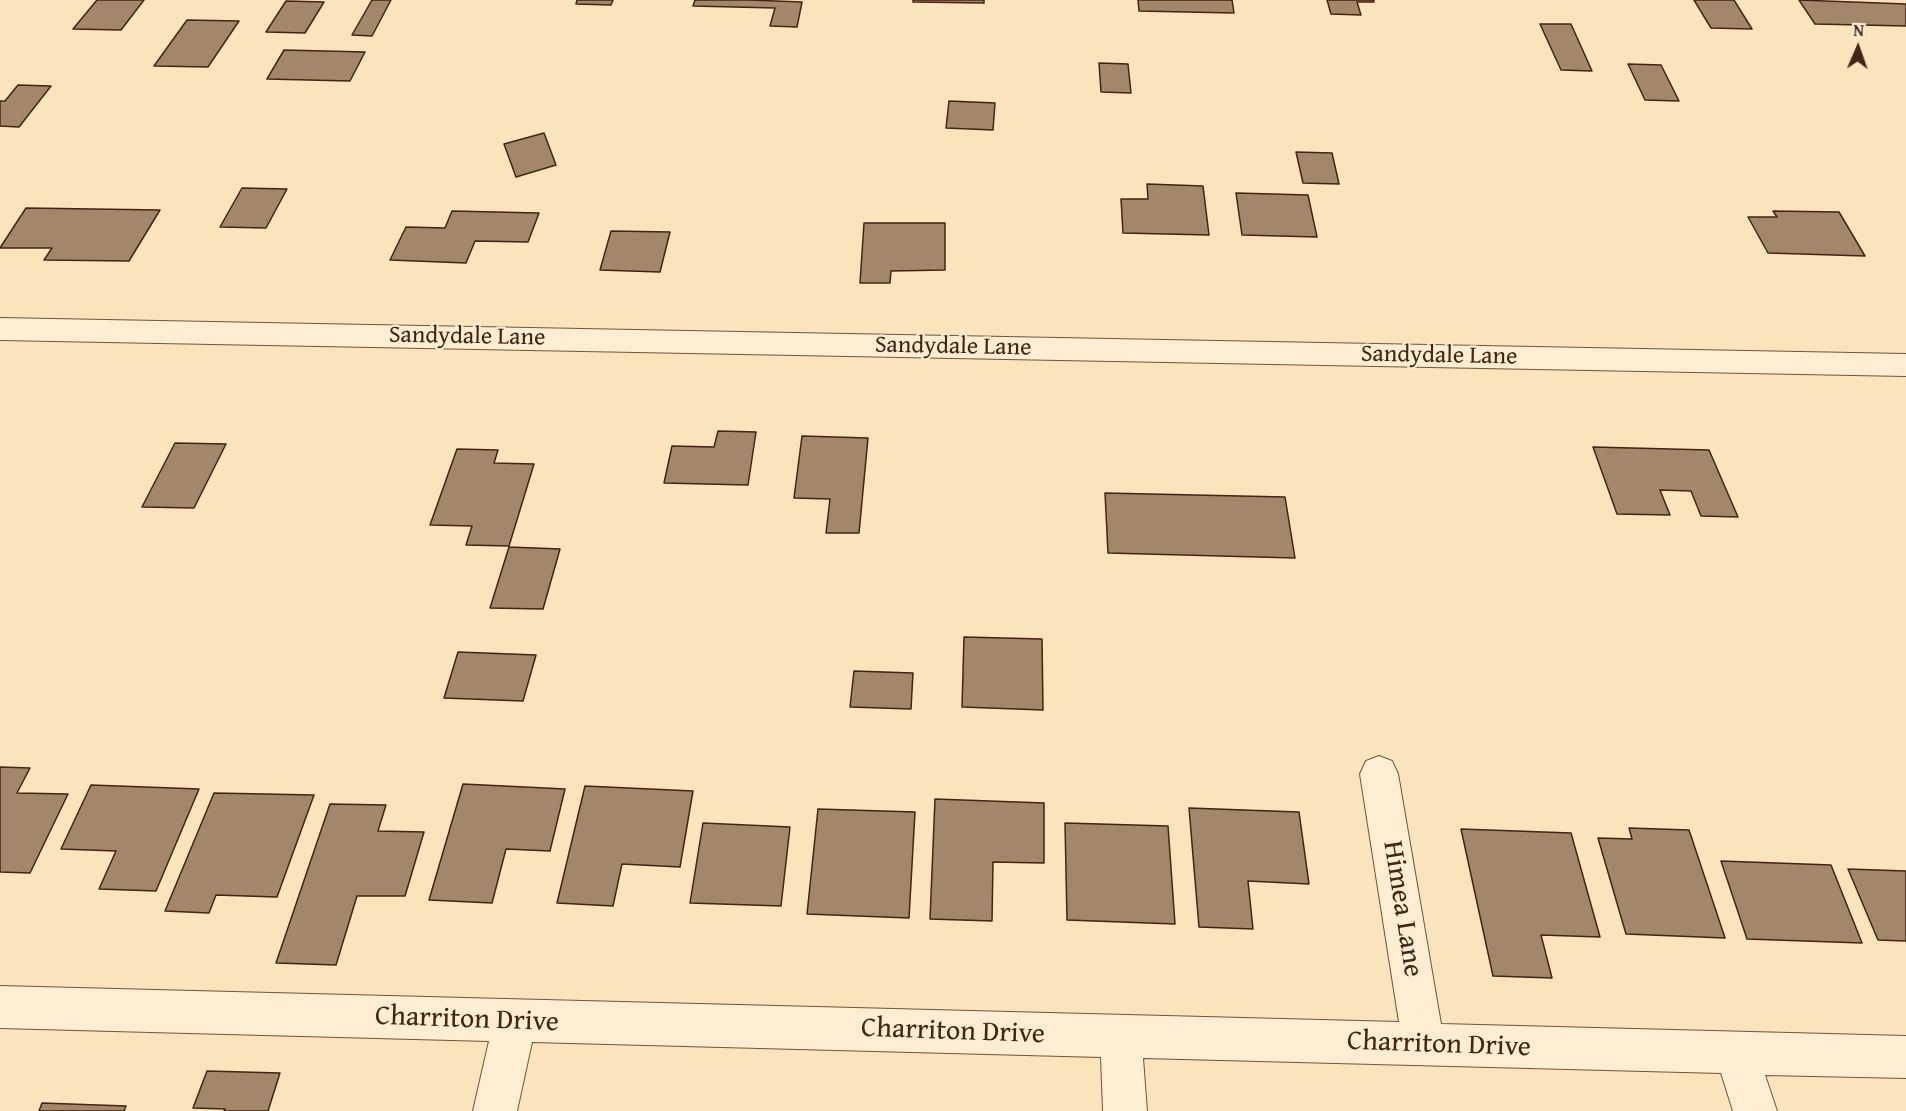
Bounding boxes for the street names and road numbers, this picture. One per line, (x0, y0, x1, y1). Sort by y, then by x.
street label: Sandydale Lane (389, 321, 545, 353)
street label: Sandydale Lane (875, 331, 1031, 363)
street label: Sandydale Lane (1361, 340, 1517, 372)
street label: Himea Lane (1375, 838, 1429, 980)
street label: Charriton Drive (374, 1000, 560, 1040)
street label: Charriton Drive (860, 1012, 1046, 1052)
street label: Charriton Drive (1346, 1025, 1532, 1065)

